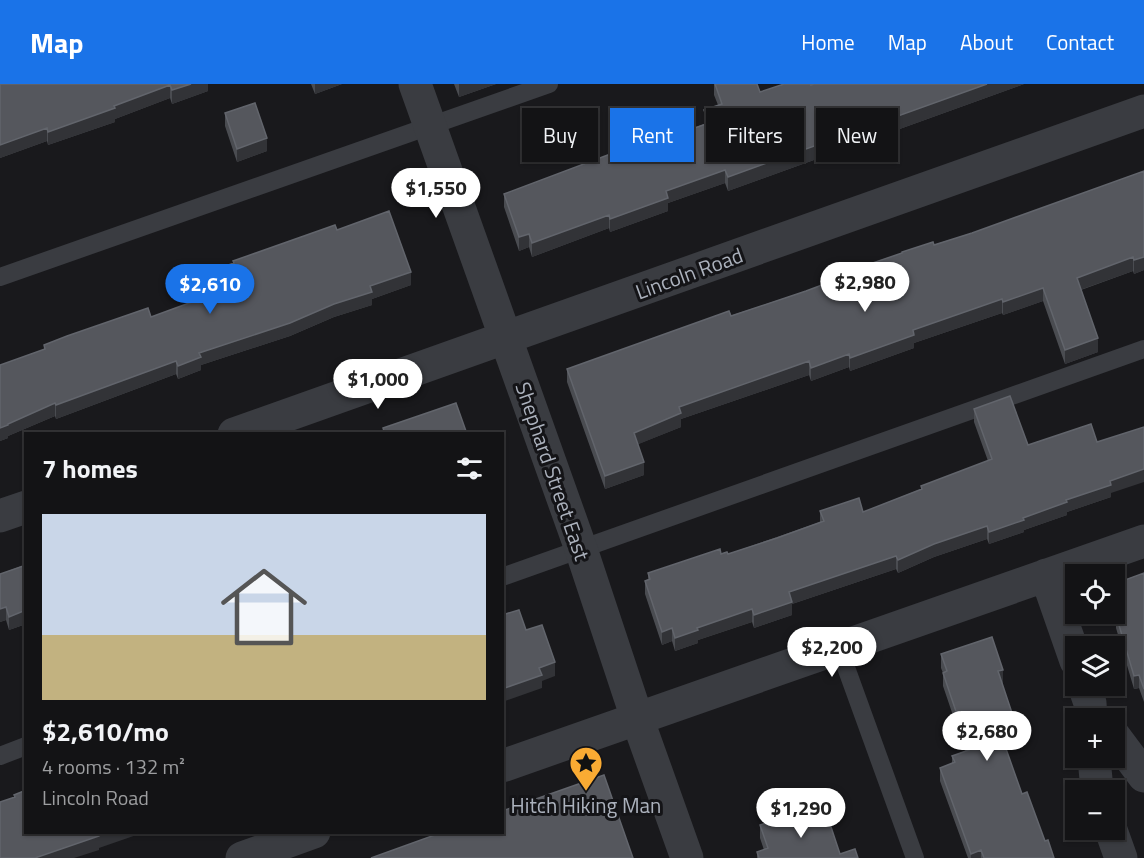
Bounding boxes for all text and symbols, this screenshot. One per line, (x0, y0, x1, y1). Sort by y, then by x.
text: Map (30, 21, 84, 64)
text: Home (801, 26, 855, 58)
text: Map (888, 26, 927, 58)
text: About (960, 26, 1013, 58)
text: Contact (1046, 26, 1114, 58)
chip: Buy (522, 108, 598, 162)
chip: Rent (610, 108, 694, 162)
chip: Filters (706, 108, 804, 162)
chip: New (816, 108, 898, 162)
pin: $1,550 (387, 168, 485, 219)
text: $1,550 (405, 172, 467, 203)
street label: Lincoln Road (631, 239, 747, 307)
pin: $2,980 (816, 262, 914, 313)
pin: $2,610 (161, 264, 259, 315)
text: $2,980 (834, 266, 896, 297)
text: $2,610 (179, 268, 241, 299)
pin: $1,000 (329, 359, 427, 410)
text: $1,000 (347, 363, 409, 394)
street label: Shephard Street East (507, 377, 599, 565)
text: 7 homes (42, 449, 138, 488)
icon: filters (453, 452, 486, 485)
icon: home (210, 553, 318, 661)
map controls (1065, 564, 1125, 840)
button: locate (1065, 564, 1125, 624)
pin: $2,200 (783, 627, 881, 678)
text: $2,200 (801, 631, 863, 662)
button: layers (1065, 636, 1125, 696)
button: + (1065, 708, 1125, 768)
pin: $2,680 (938, 711, 1036, 762)
text: $2,610/mo (42, 712, 169, 751)
text: $2,680 (956, 715, 1018, 746)
place icon: Hitch Hiking Man (568, 745, 604, 792)
text: 4 rooms · 132 m² (42, 751, 185, 782)
button: − (1065, 780, 1125, 840)
text: Lincoln Road (42, 782, 149, 813)
pin: $1,290 (752, 788, 850, 839)
place label: Hitch Hiking Man (511, 789, 661, 821)
text: $1,290 (770, 792, 832, 823)

